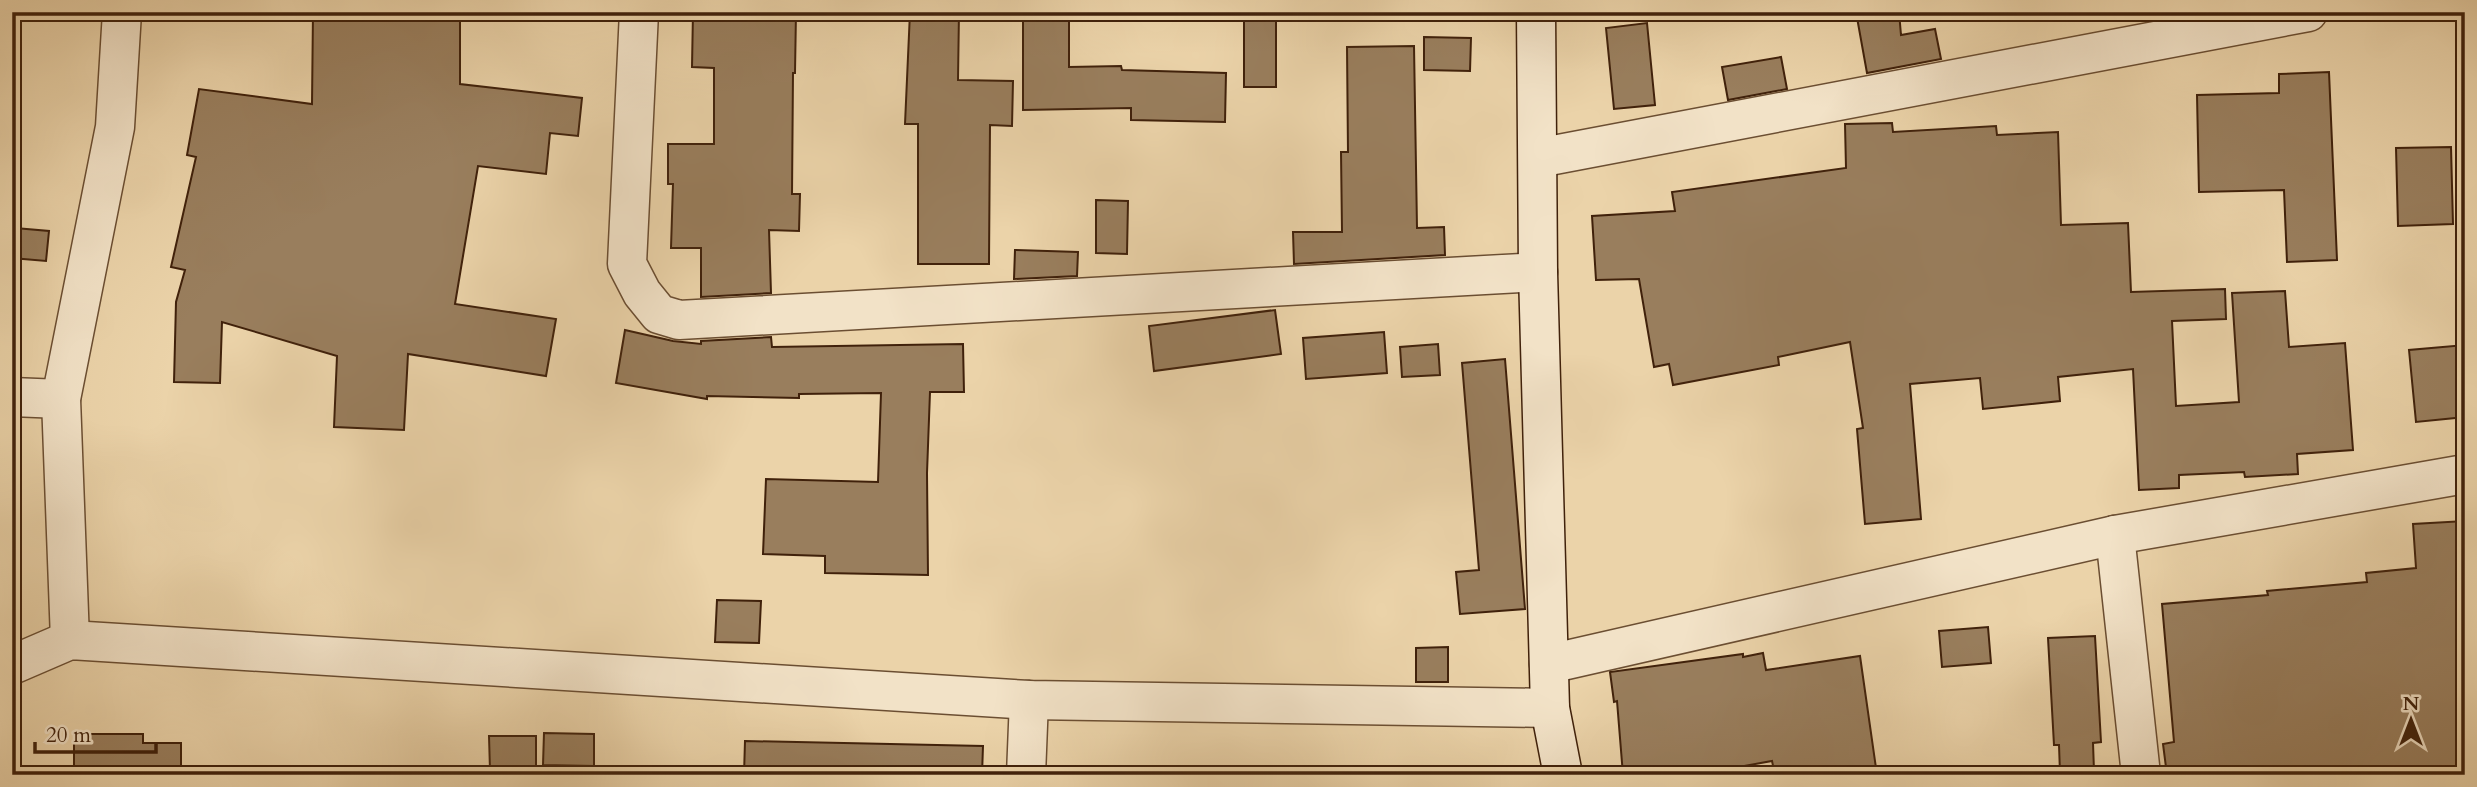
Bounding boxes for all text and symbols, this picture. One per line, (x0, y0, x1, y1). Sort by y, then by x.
north arrow (2376, 686, 2446, 756)
text: N (2403, 691, 2420, 717)
scale bar (35, 710, 156, 754)
text: 20 m (46, 721, 91, 750)

